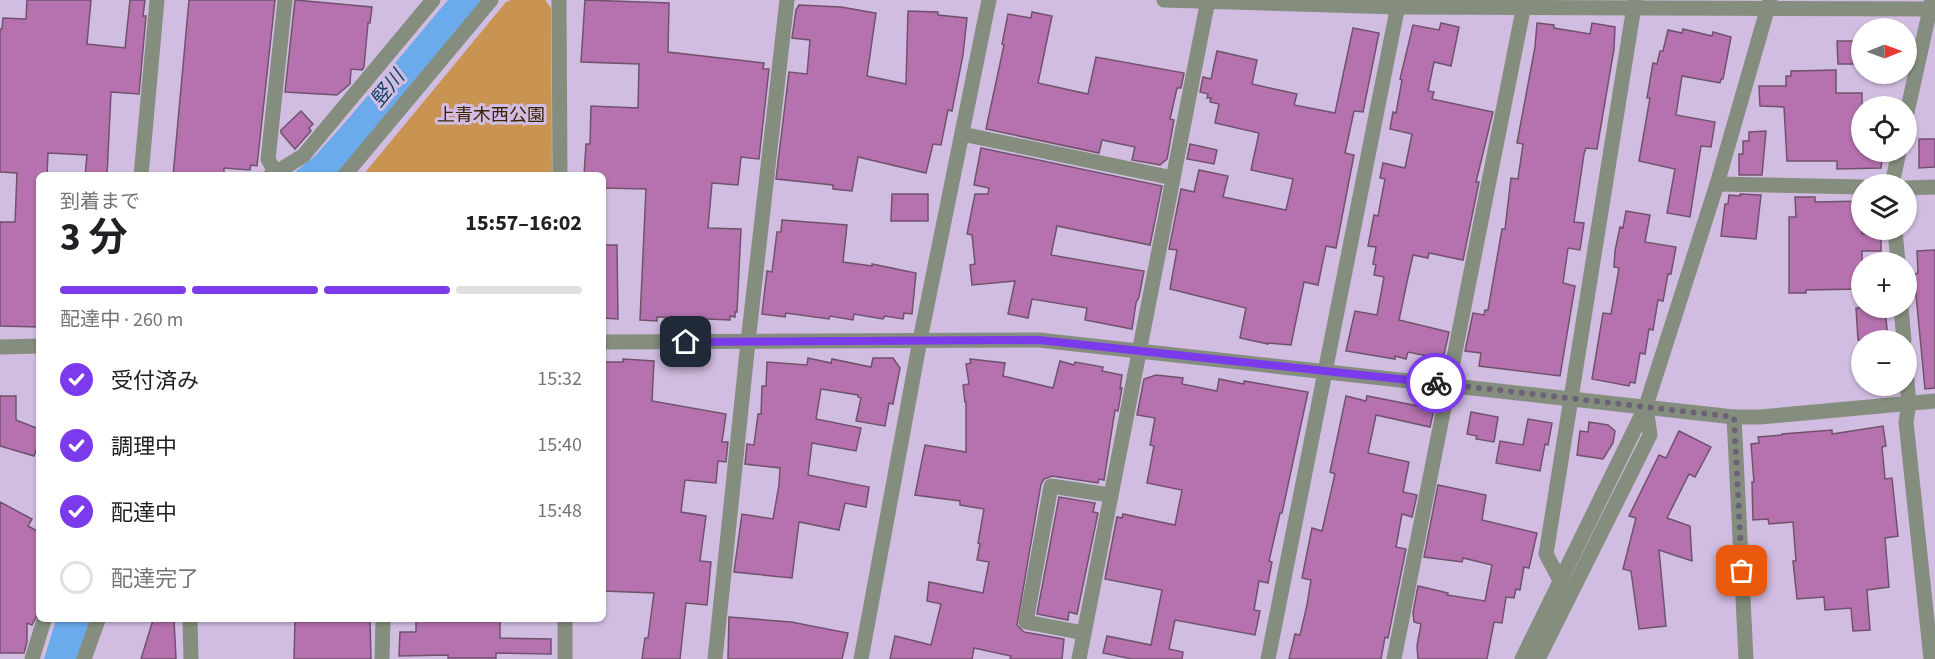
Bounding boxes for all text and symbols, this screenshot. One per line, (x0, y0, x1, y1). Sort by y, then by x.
north arrow (1851, 18, 1917, 84)
map controls (1851, 18, 1917, 396)
water label: 竪川 (364, 63, 413, 113)
button: locate (1851, 96, 1917, 162)
park label: 上青木西公園 (437, 103, 545, 128)
button: layers (1851, 174, 1917, 240)
text: 到着まで (60, 188, 140, 216)
text: 15:57–16:02 (465, 207, 582, 239)
text: 3 分 (60, 210, 127, 266)
button: + (1851, 252, 1917, 318)
text: 配達中 · 260 m (60, 306, 183, 334)
pin (660, 316, 711, 367)
icon: home (669, 325, 702, 358)
button: − (1851, 330, 1917, 396)
courier (1406, 353, 1466, 413)
icon: check (60, 363, 93, 396)
text: 受付済み (111, 365, 199, 397)
text: 15:32 (537, 365, 582, 393)
icon: bike (1420, 367, 1453, 400)
icon: check (60, 429, 93, 462)
text: 調理中 (111, 431, 177, 463)
text: 15:40 (537, 431, 582, 459)
icon: check (60, 495, 93, 528)
text: 配達中 (111, 497, 177, 529)
text: 15:48 (537, 497, 582, 525)
pin (1716, 545, 1767, 596)
icon: bag (1725, 554, 1758, 587)
text: 配達完了 (111, 563, 199, 595)

